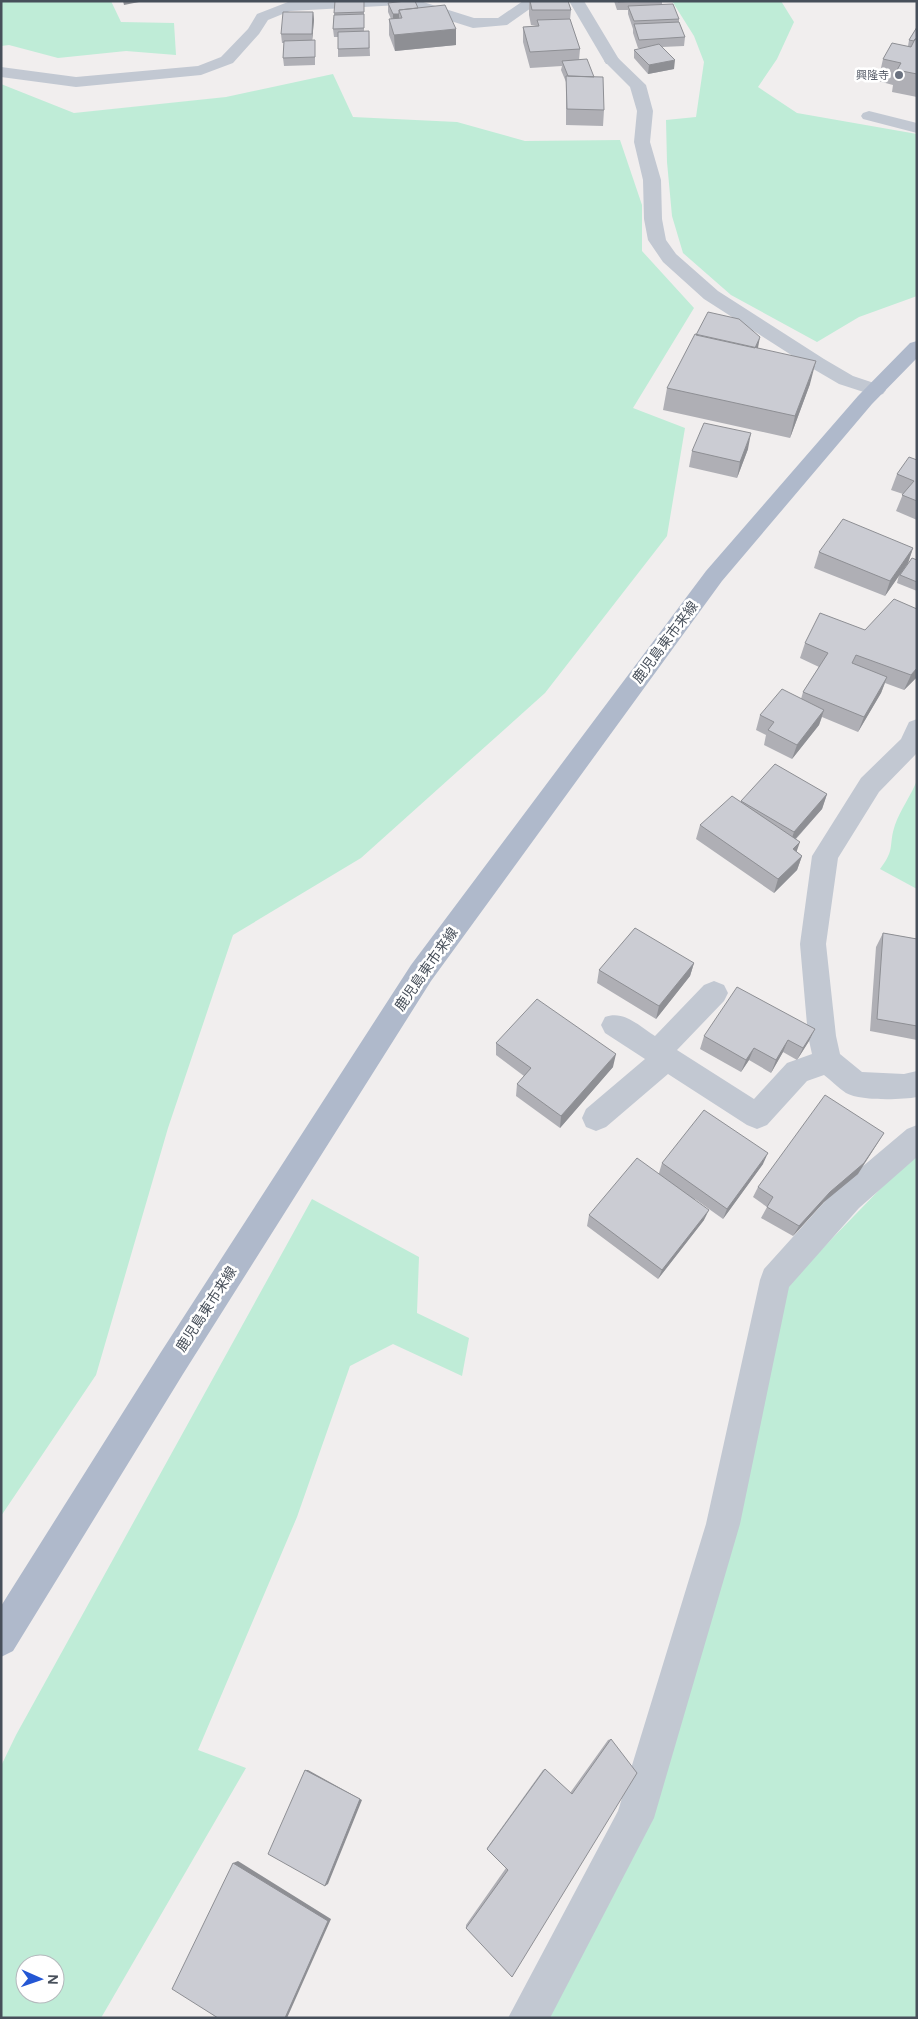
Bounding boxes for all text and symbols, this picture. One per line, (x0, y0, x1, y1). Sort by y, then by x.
place label: 興隆寺 (856, 68, 889, 82)
marker: 興隆寺 (893, 69, 905, 81)
street label: 鹿児島東市来線 (628, 597, 702, 687)
street label: 鹿児島東市来線 (391, 924, 461, 1014)
street label: 鹿児島東市来線 (172, 1263, 240, 1355)
north arrow (15, 1954, 65, 2004)
text: N (44, 1974, 62, 1985)

